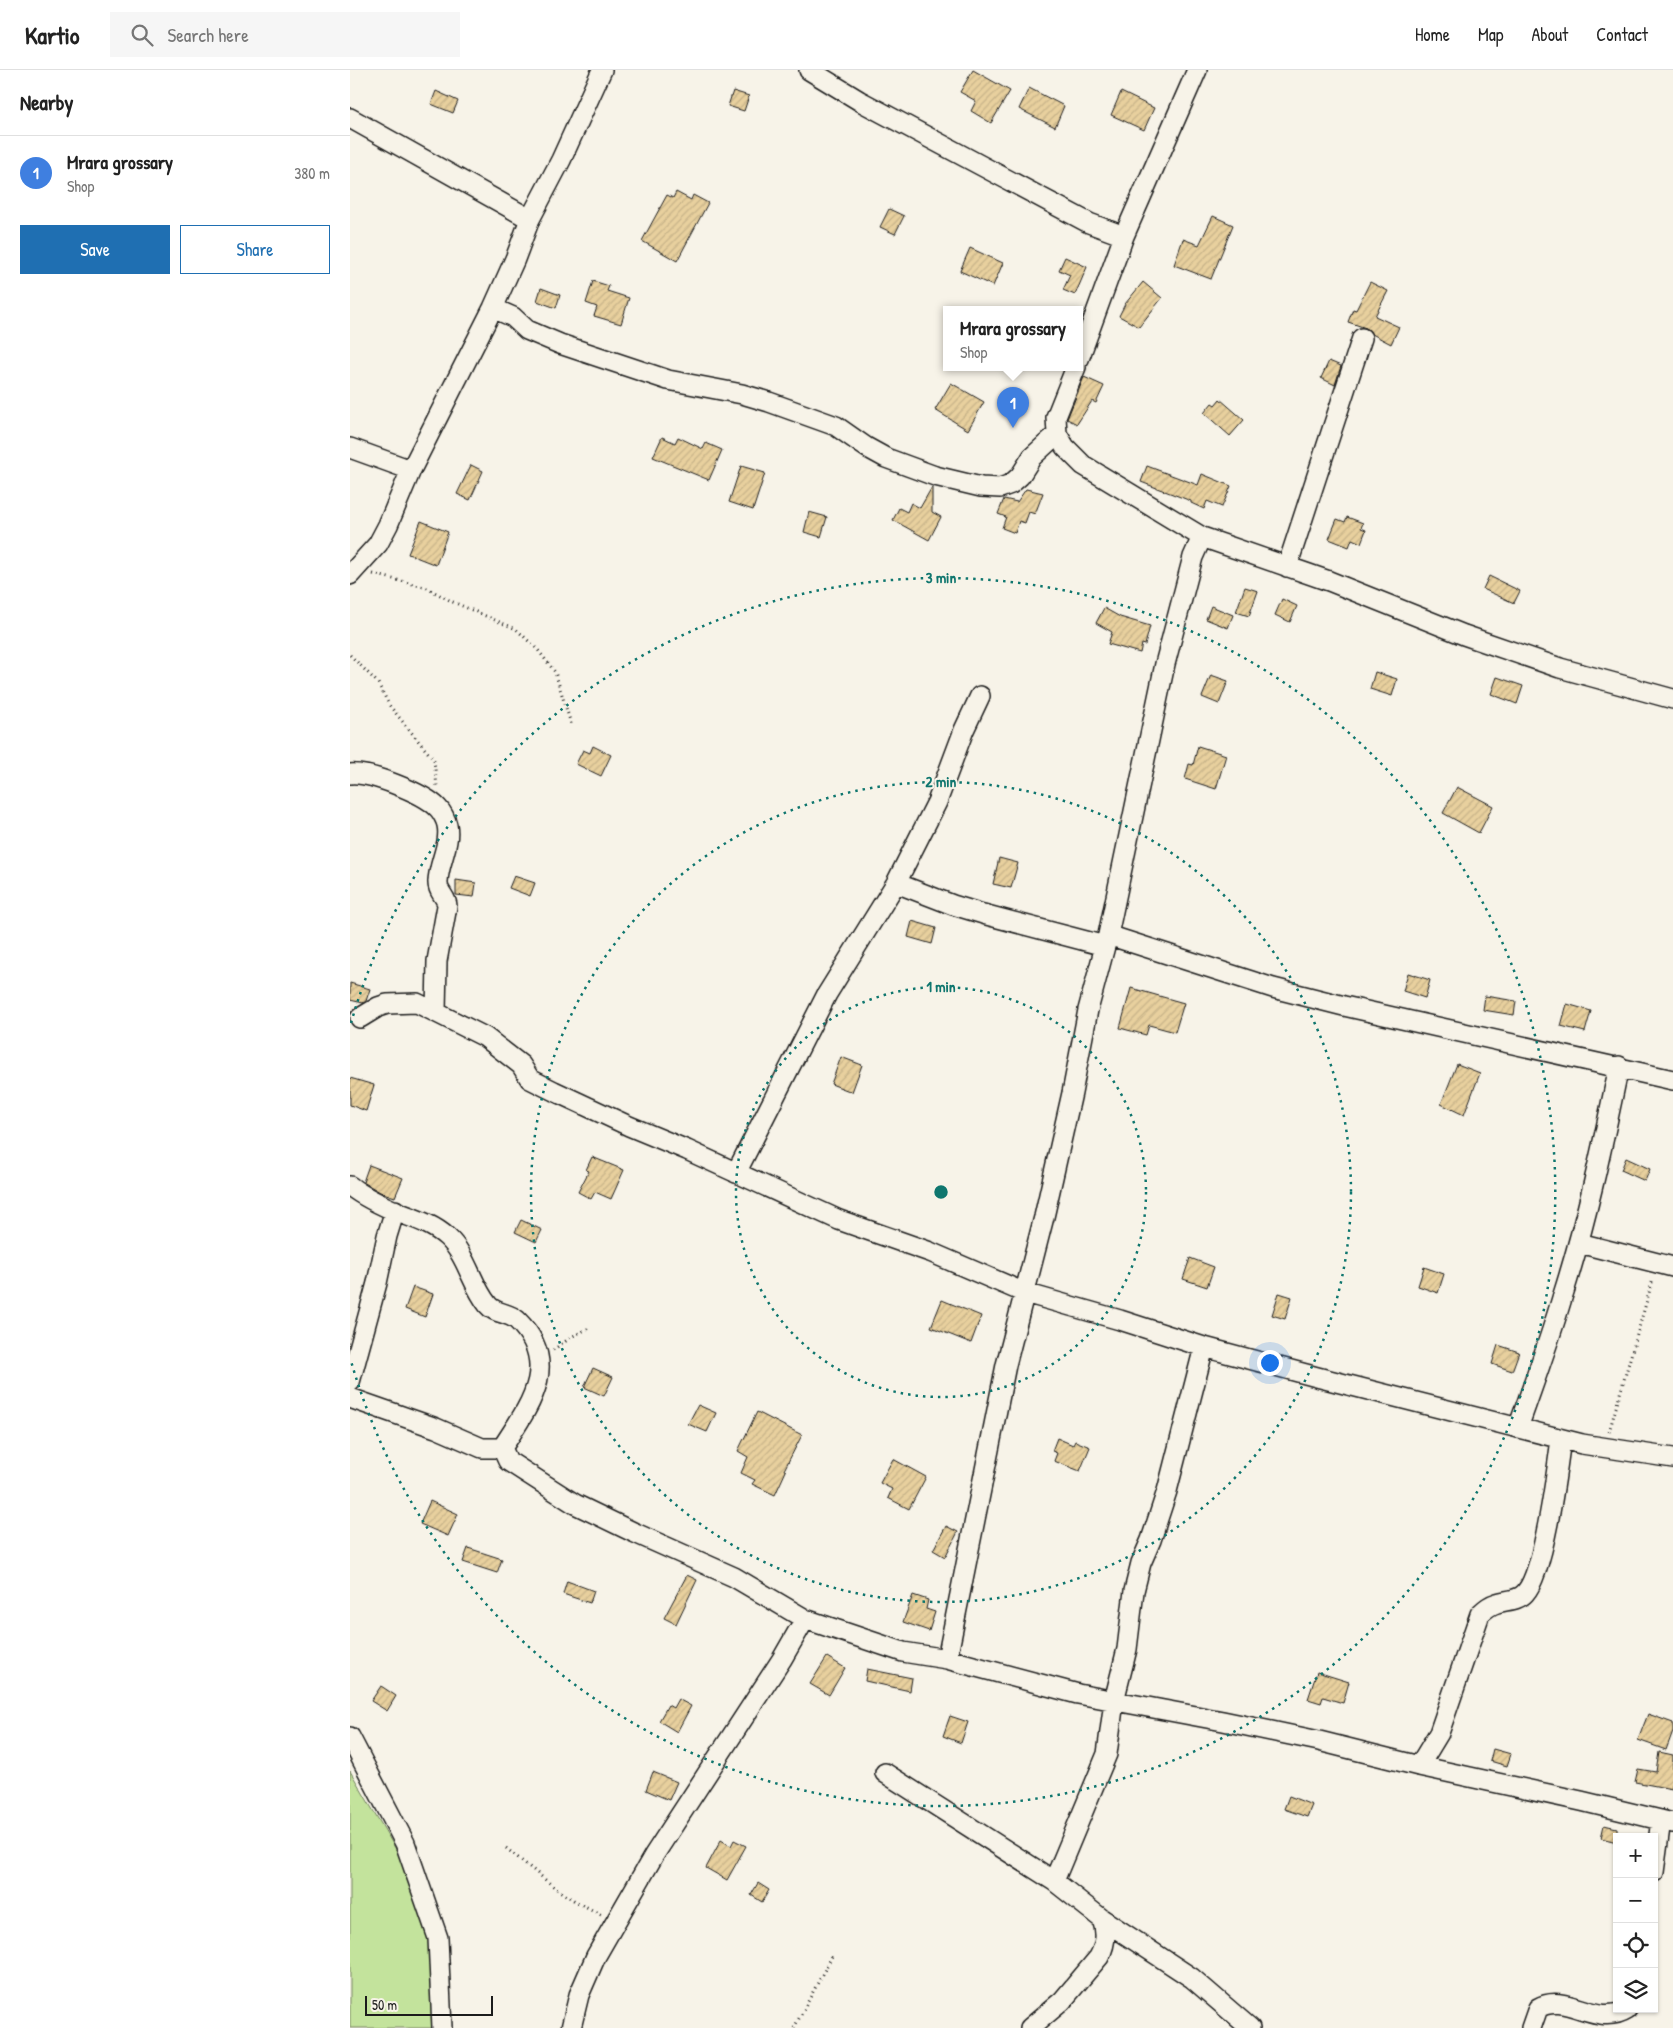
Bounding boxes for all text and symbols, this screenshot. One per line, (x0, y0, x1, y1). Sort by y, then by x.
search box (110, 12, 460, 57)
text: Kartio (25, 19, 80, 51)
icon: search (128, 21, 156, 49)
text: Search here (168, 22, 249, 48)
text: Home (1415, 22, 1450, 47)
text: Map (1478, 22, 1503, 47)
text: About (1531, 22, 1568, 47)
text: Contact (1596, 22, 1648, 47)
text: Nearby (20, 88, 73, 117)
text: Mrara grossary (67, 149, 173, 175)
text: 1 (33, 162, 39, 184)
text: 380 m (294, 162, 330, 184)
text: Shop (67, 175, 94, 197)
button: Save (20, 225, 170, 274)
button: Share (180, 225, 330, 274)
popup (943, 306, 1083, 371)
text: Mrara grossary (960, 315, 1066, 341)
text: Shop (960, 341, 987, 363)
pin: 1 (997, 387, 1029, 428)
text: 3 min (926, 567, 956, 588)
text: 2 min (926, 771, 957, 792)
text: 1 min (926, 976, 956, 997)
centre of rings (932, 1183, 950, 1201)
your location (1257, 1350, 1283, 1376)
map controls (1613, 1833, 1658, 2013)
button: + (1613, 1833, 1658, 1878)
button: − (1613, 1878, 1658, 1923)
button: locate (1613, 1923, 1658, 1968)
button: layers (1613, 1968, 1658, 2013)
scale bar (365, 1993, 492, 2016)
text: 50 m (372, 1995, 397, 2014)

